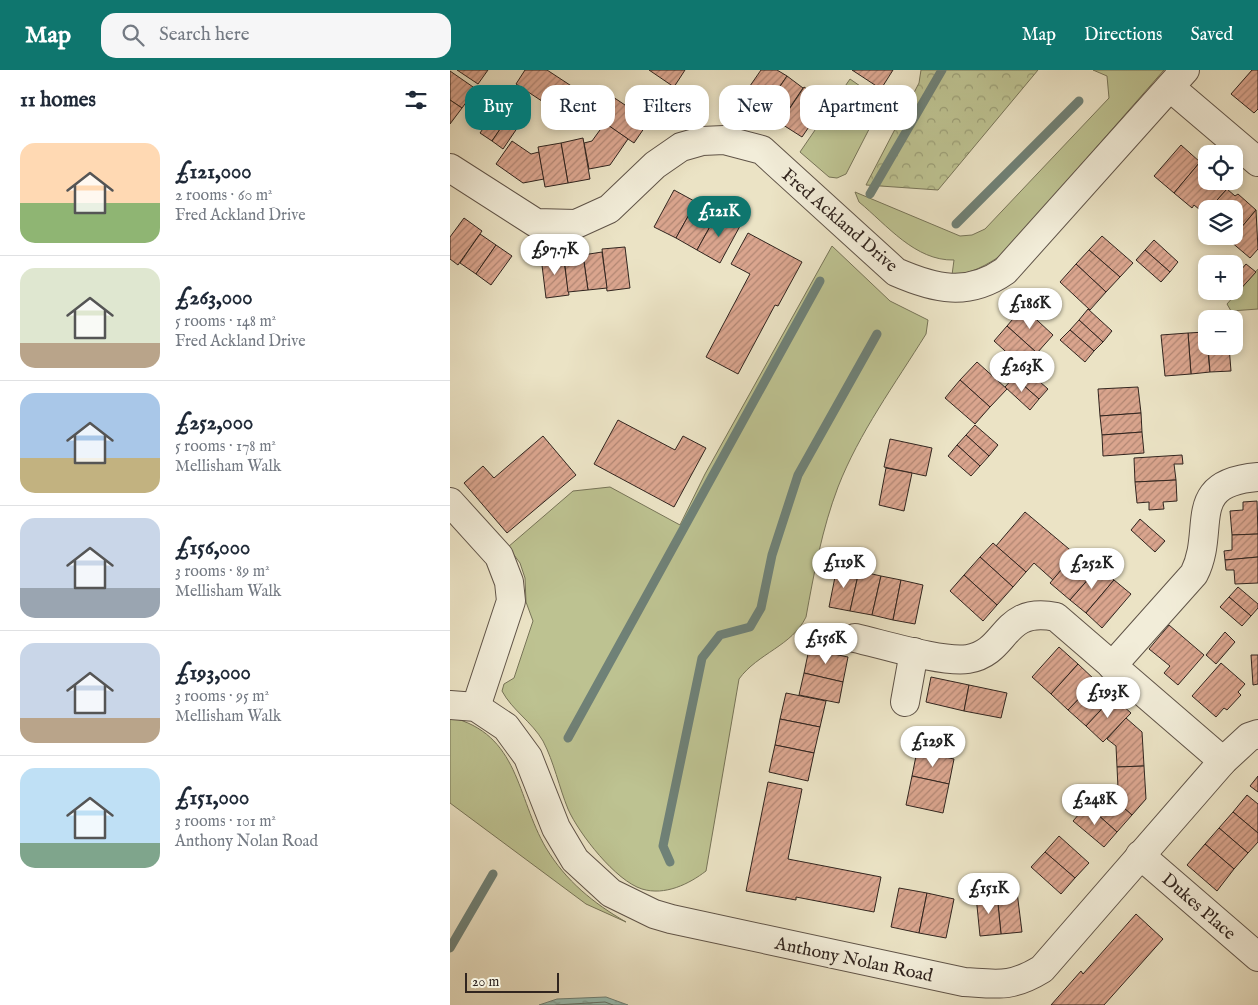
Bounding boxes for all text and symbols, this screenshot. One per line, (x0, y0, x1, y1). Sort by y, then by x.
search box (101, 13, 451, 58)
text: Map (25, 20, 71, 51)
icon: search (119, 21, 147, 49)
text: Search here (159, 23, 250, 47)
text: Map (1022, 24, 1056, 47)
text: Directions (1084, 24, 1162, 47)
text: Saved (1190, 24, 1233, 47)
chip: Buy (465, 85, 531, 130)
chip: Rent (541, 85, 615, 130)
chip: Filters (625, 85, 709, 130)
chip: New (719, 85, 790, 130)
chip: Apartment (800, 85, 917, 130)
icon: filters (402, 86, 430, 114)
text: 11 homes (20, 87, 96, 114)
map controls (1198, 145, 1243, 355)
button: locate (1198, 145, 1243, 190)
text: £121,000 (175, 159, 252, 186)
icon: home (60, 163, 120, 223)
street label: Fred Ackland Drive (776, 164, 902, 278)
text: 2 rooms · 60 m² (175, 186, 273, 206)
pin: £121K (684, 196, 754, 238)
button: layers (1198, 200, 1243, 245)
text: £121K (698, 202, 740, 222)
text: Fred Ackland Drive (175, 206, 306, 226)
pin: £97.7K (514, 234, 596, 276)
text: £97.7K (531, 240, 579, 260)
button: + (1198, 255, 1243, 300)
text: £263,000 (175, 285, 253, 312)
icon: home (60, 288, 120, 348)
pin: £186K (995, 288, 1065, 330)
text: £186K (1009, 294, 1051, 314)
button: − (1198, 310, 1243, 355)
text: 5 rooms · 148 m² (175, 312, 276, 332)
text: Fred Ackland Drive (175, 332, 306, 352)
pin: £263K (987, 350, 1057, 393)
text: £263K (1001, 357, 1043, 377)
text: £252,000 (175, 410, 253, 437)
icon: home (60, 413, 120, 473)
text: 5 rooms · 178 m² (175, 437, 276, 457)
text: Mellisham Walk (175, 457, 281, 477)
text: £156,000 (175, 535, 250, 562)
icon: home (60, 538, 120, 598)
pin: £119K (809, 546, 879, 589)
pin: £252K (1057, 548, 1127, 590)
text: £119K (823, 553, 865, 573)
text: £252K (1070, 554, 1114, 574)
text: 3 rooms · 89 m² (175, 562, 270, 582)
text: Mellisham Walk (175, 582, 281, 602)
pin: £156K (791, 622, 861, 665)
text: £156K (805, 629, 847, 649)
text: £193,000 (175, 660, 251, 687)
icon: home (60, 663, 120, 723)
pin: £193K (1073, 676, 1143, 719)
text: £193K (1087, 683, 1129, 703)
text: 3 rooms · 95 m² (175, 687, 269, 707)
text: Mellisham Walk (175, 707, 281, 727)
pin: £129K (898, 726, 968, 768)
text: £129K (911, 732, 955, 752)
pin: £248K (1060, 784, 1130, 826)
text: £151,000 (175, 785, 249, 812)
icon: home (60, 788, 120, 848)
text: £248K (1073, 790, 1117, 810)
text: 3 rooms · 101 m² (175, 812, 276, 832)
text: Anthony Nolan Road (175, 832, 318, 852)
street label: Dukes Place (1156, 869, 1240, 946)
pin: £151K (954, 872, 1024, 915)
text: £151K (969, 879, 1009, 899)
street label: Anthony Nolan Road (772, 932, 935, 989)
scale bar (465, 970, 559, 993)
text: 20 m (472, 973, 499, 991)

